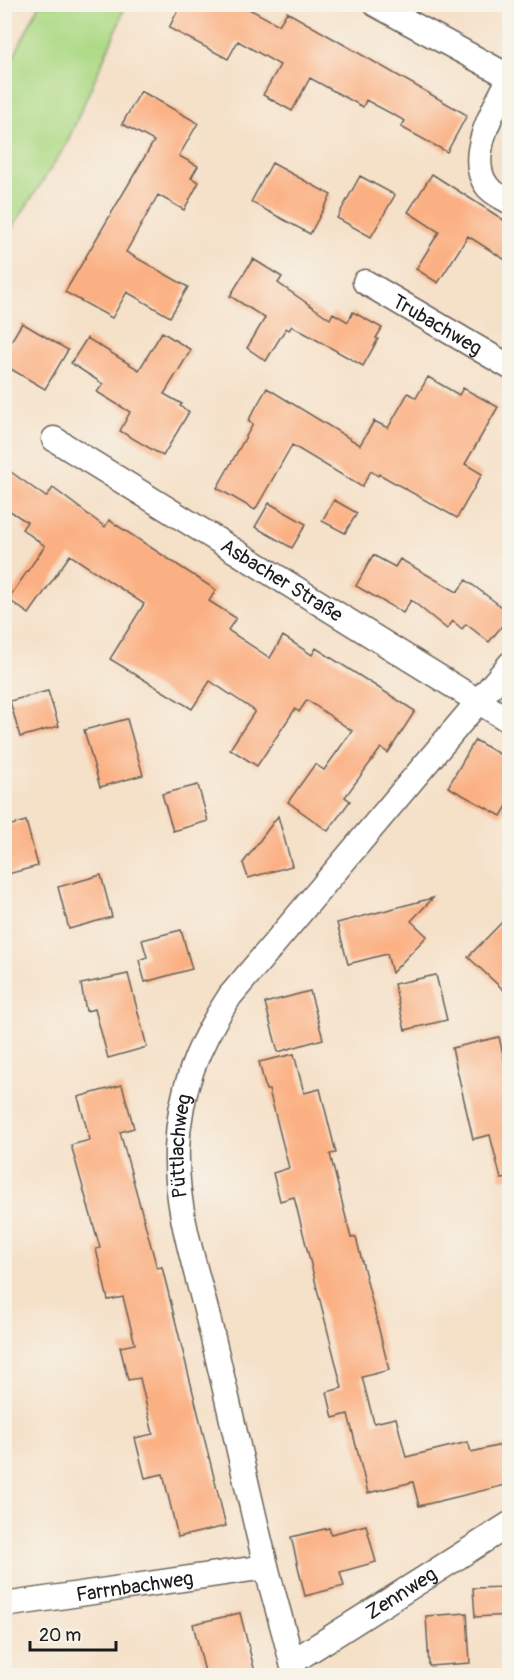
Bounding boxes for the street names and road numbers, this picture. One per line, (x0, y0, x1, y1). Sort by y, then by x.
street label: Trubachweg (388, 288, 487, 361)
street label: Asbacher Straße (216, 533, 348, 627)
street label: Püttlachweg (164, 1091, 197, 1200)
street label: Zennweg (361, 1561, 441, 1625)
street label: Farrnbachweg (74, 1565, 195, 1607)

